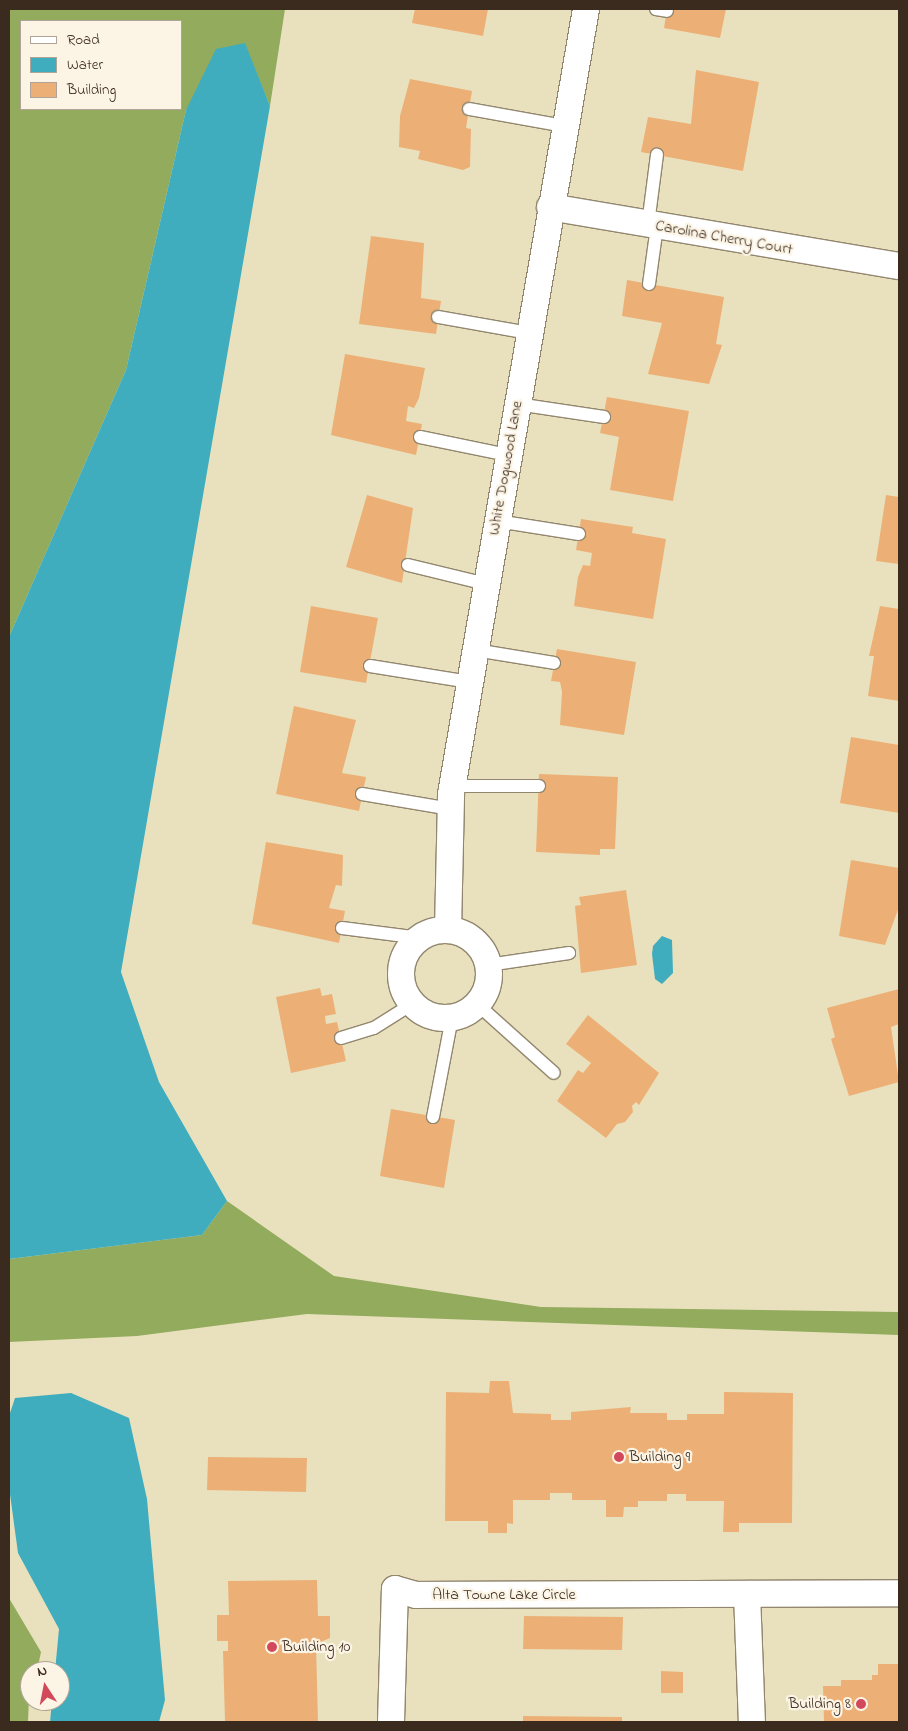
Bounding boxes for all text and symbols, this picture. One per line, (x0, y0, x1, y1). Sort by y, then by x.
legend (20, 20, 182, 110)
text: Road (67, 29, 100, 51)
text: Water (67, 54, 103, 76)
text: Building (67, 79, 116, 101)
street label: Carolina Cherry Court (654, 216, 794, 260)
street label: White Dogwood Lane (485, 399, 527, 537)
place label: Building 9 (629, 1447, 690, 1467)
marker: Building 9 (613, 1451, 625, 1463)
street label: Alta Towne Lake Circle (432, 1585, 576, 1605)
place label: Building 10 (282, 1637, 350, 1657)
marker: Building 10 (266, 1641, 278, 1653)
north arrow (20, 1661, 70, 1711)
text: N (36, 1661, 49, 1683)
place label: Building 8 (789, 1694, 851, 1714)
marker: Building 8 (855, 1698, 867, 1710)

